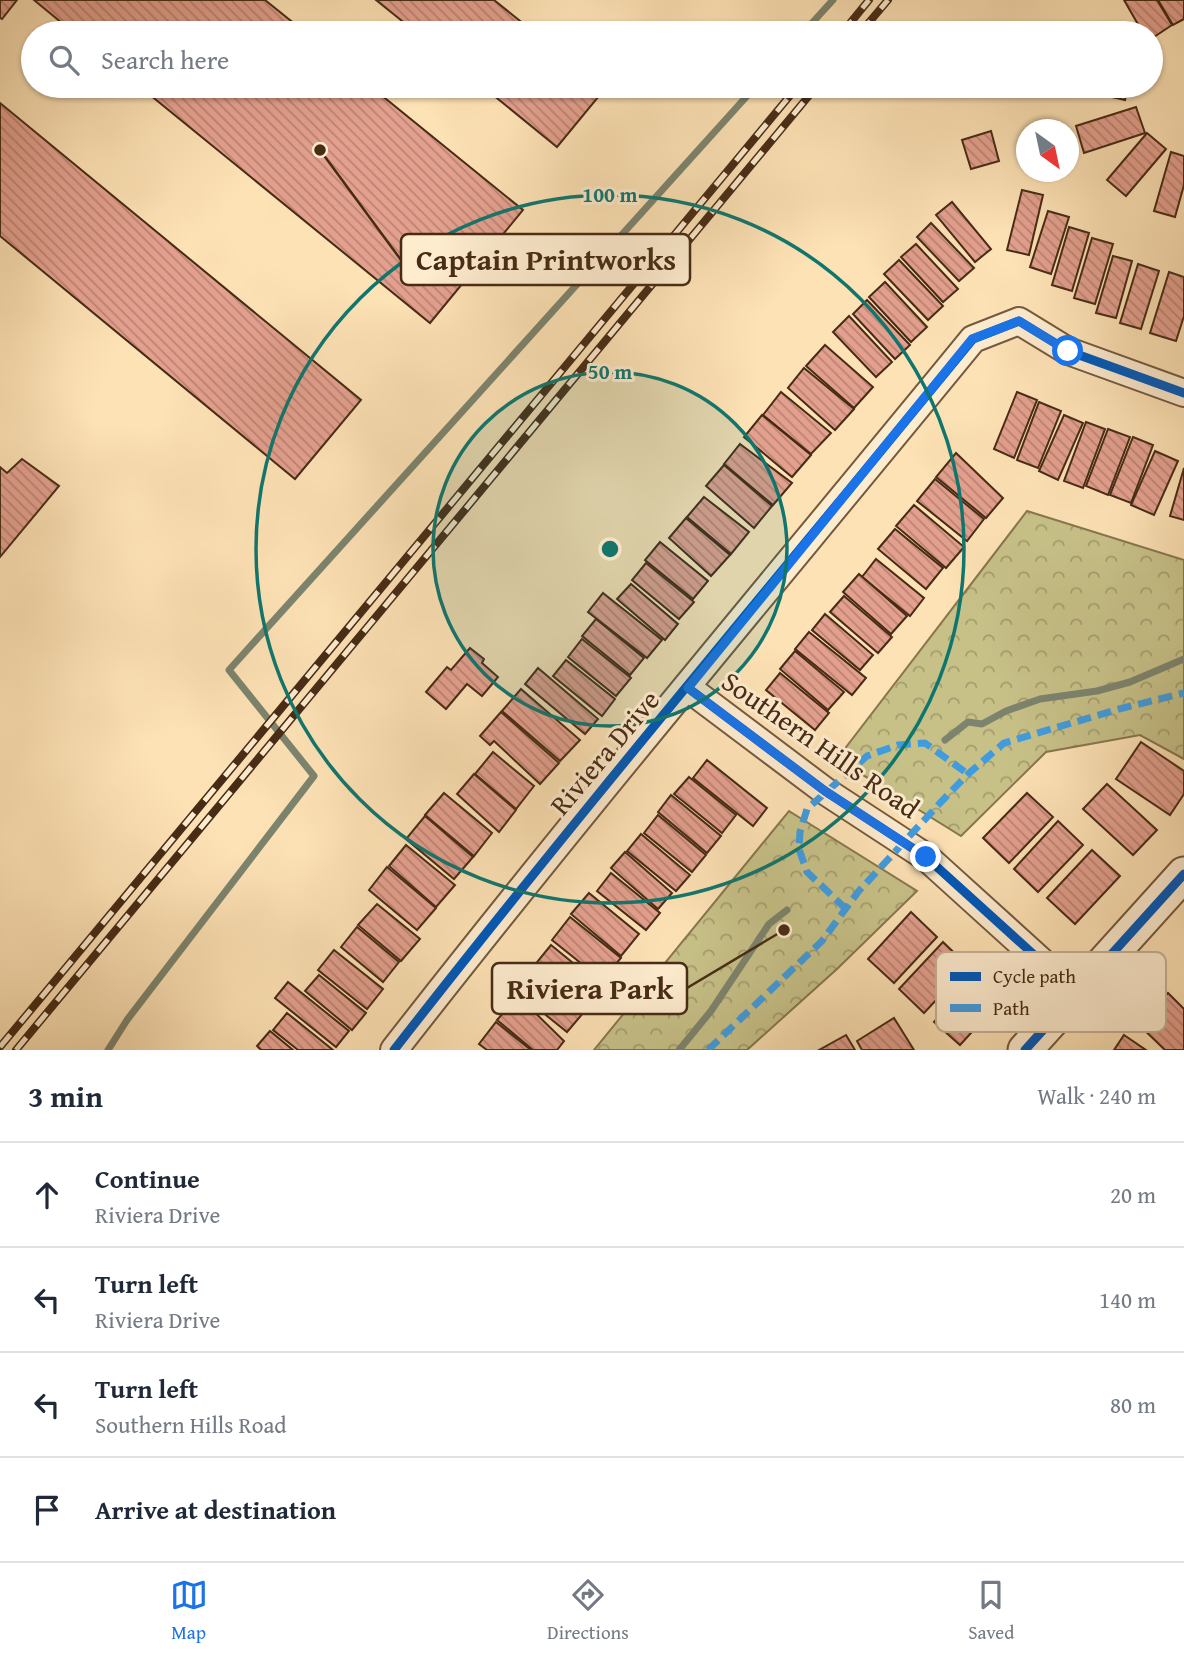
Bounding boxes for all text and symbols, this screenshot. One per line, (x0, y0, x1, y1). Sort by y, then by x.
search box (21, 21, 1163, 98)
text: Search here (101, 40, 229, 79)
icon: search (45, 41, 83, 79)
north arrow (1016, 119, 1079, 182)
text: 100 m (582, 179, 638, 210)
callout: Captain Printworks (401, 234, 690, 285)
text: Captain Printworks (416, 237, 676, 281)
route start (1052, 335, 1083, 366)
text: 50 m (588, 356, 632, 387)
centre of rings (598, 537, 622, 561)
street label: Southern Hills Road (714, 660, 928, 828)
street label: Riviera Drive (539, 680, 669, 824)
route end (910, 841, 941, 872)
legend (936, 952, 1166, 1032)
text: Cycle path (993, 962, 1076, 990)
callout: Riviera Park (492, 963, 687, 1014)
text: Riviera Park (507, 966, 674, 1010)
text: Path (993, 994, 1030, 1022)
text: 3 min (28, 1074, 103, 1118)
text: Walk · 240 m (1037, 1079, 1156, 1112)
text: Continue (95, 1159, 200, 1198)
icon: ahead (28, 1176, 66, 1214)
text: 20 m (1110, 1178, 1156, 1211)
text: Riviera Drive (95, 1198, 220, 1231)
text: Turn left (95, 1264, 198, 1303)
icon: left (28, 1281, 66, 1319)
text: 140 m (1099, 1283, 1156, 1316)
text: Riviera Drive (95, 1303, 220, 1336)
text: Turn left (95, 1369, 198, 1408)
icon: left (28, 1386, 66, 1424)
text: 80 m (1110, 1388, 1156, 1421)
text: Southern Hills Road (95, 1408, 287, 1441)
text: Arrive at destination (95, 1490, 336, 1529)
icon: arrive (28, 1491, 66, 1529)
tab: Map (170, 1576, 208, 1646)
tab: Directions (547, 1576, 629, 1646)
tab: Saved (968, 1576, 1014, 1646)

